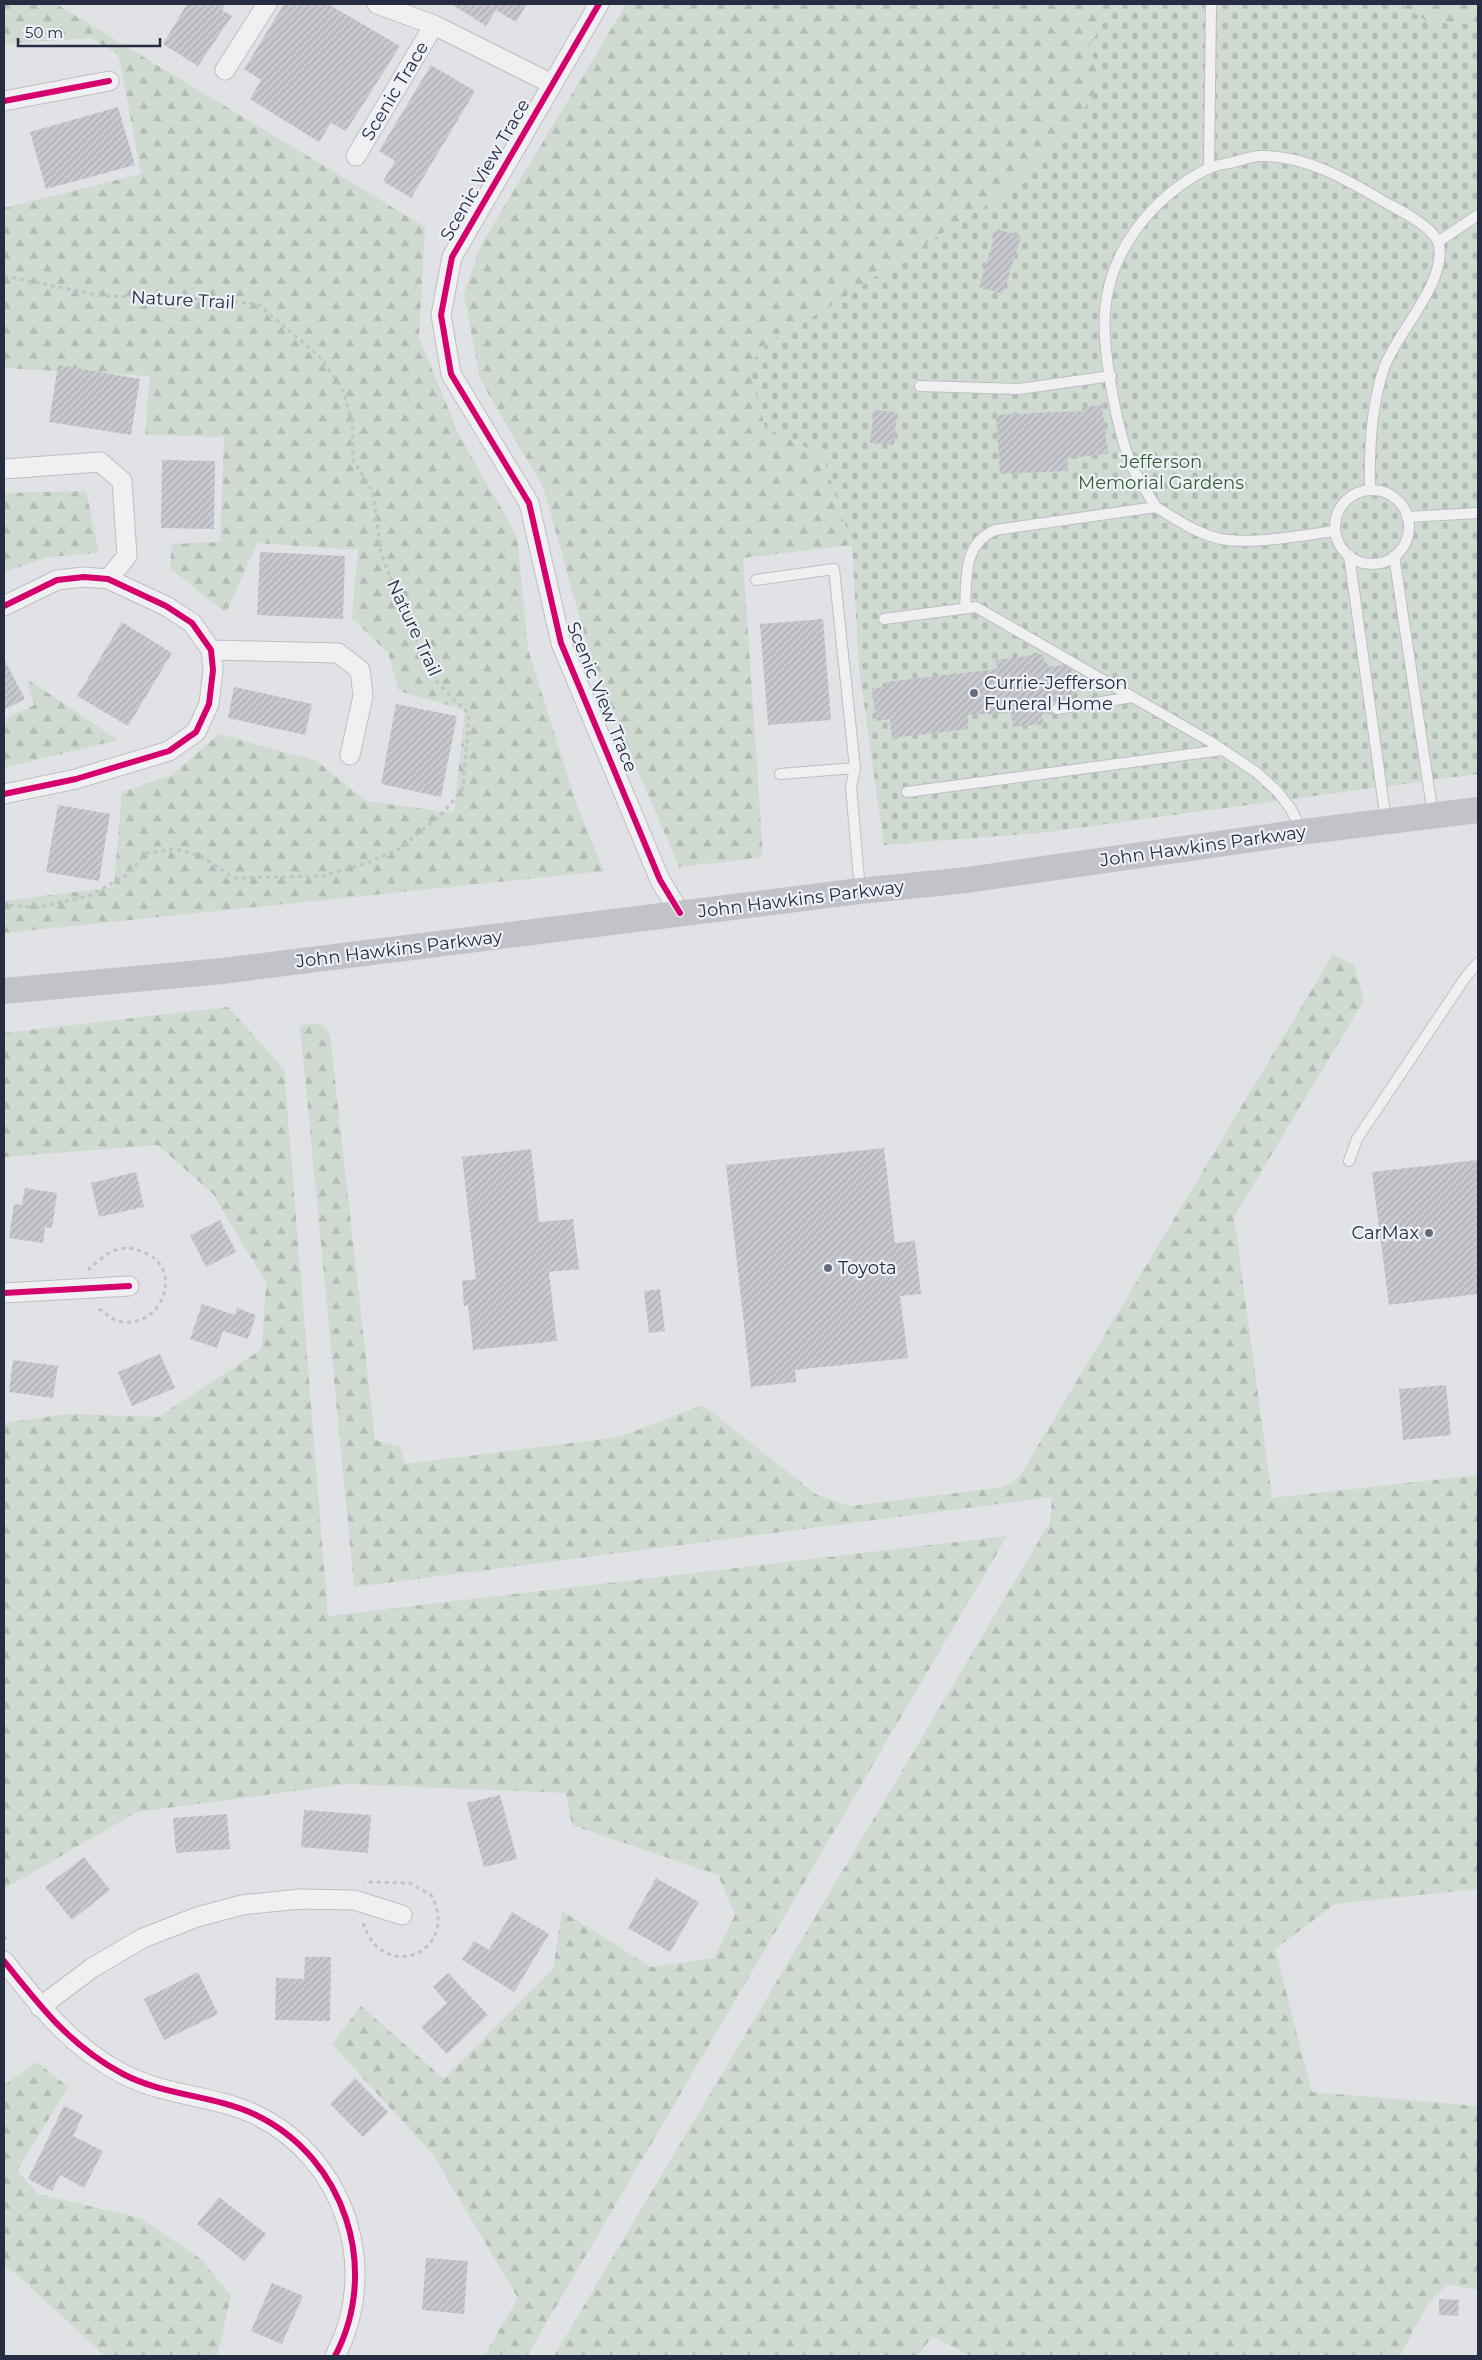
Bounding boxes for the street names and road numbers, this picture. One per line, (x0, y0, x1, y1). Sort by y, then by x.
street label: Scenic Trace (357, 37, 433, 145)
street label: Scenic View Trace (435, 95, 535, 245)
street label: Nature Trail (130, 286, 236, 314)
street label: Nature Trail (382, 576, 446, 680)
street label: Scenic View Trace (562, 619, 642, 775)
street label: John Hawkins Parkway (1098, 821, 1308, 871)
street label: John Hawkins Parkway (696, 875, 906, 923)
street label: John Hawkins Parkway (294, 925, 504, 973)

